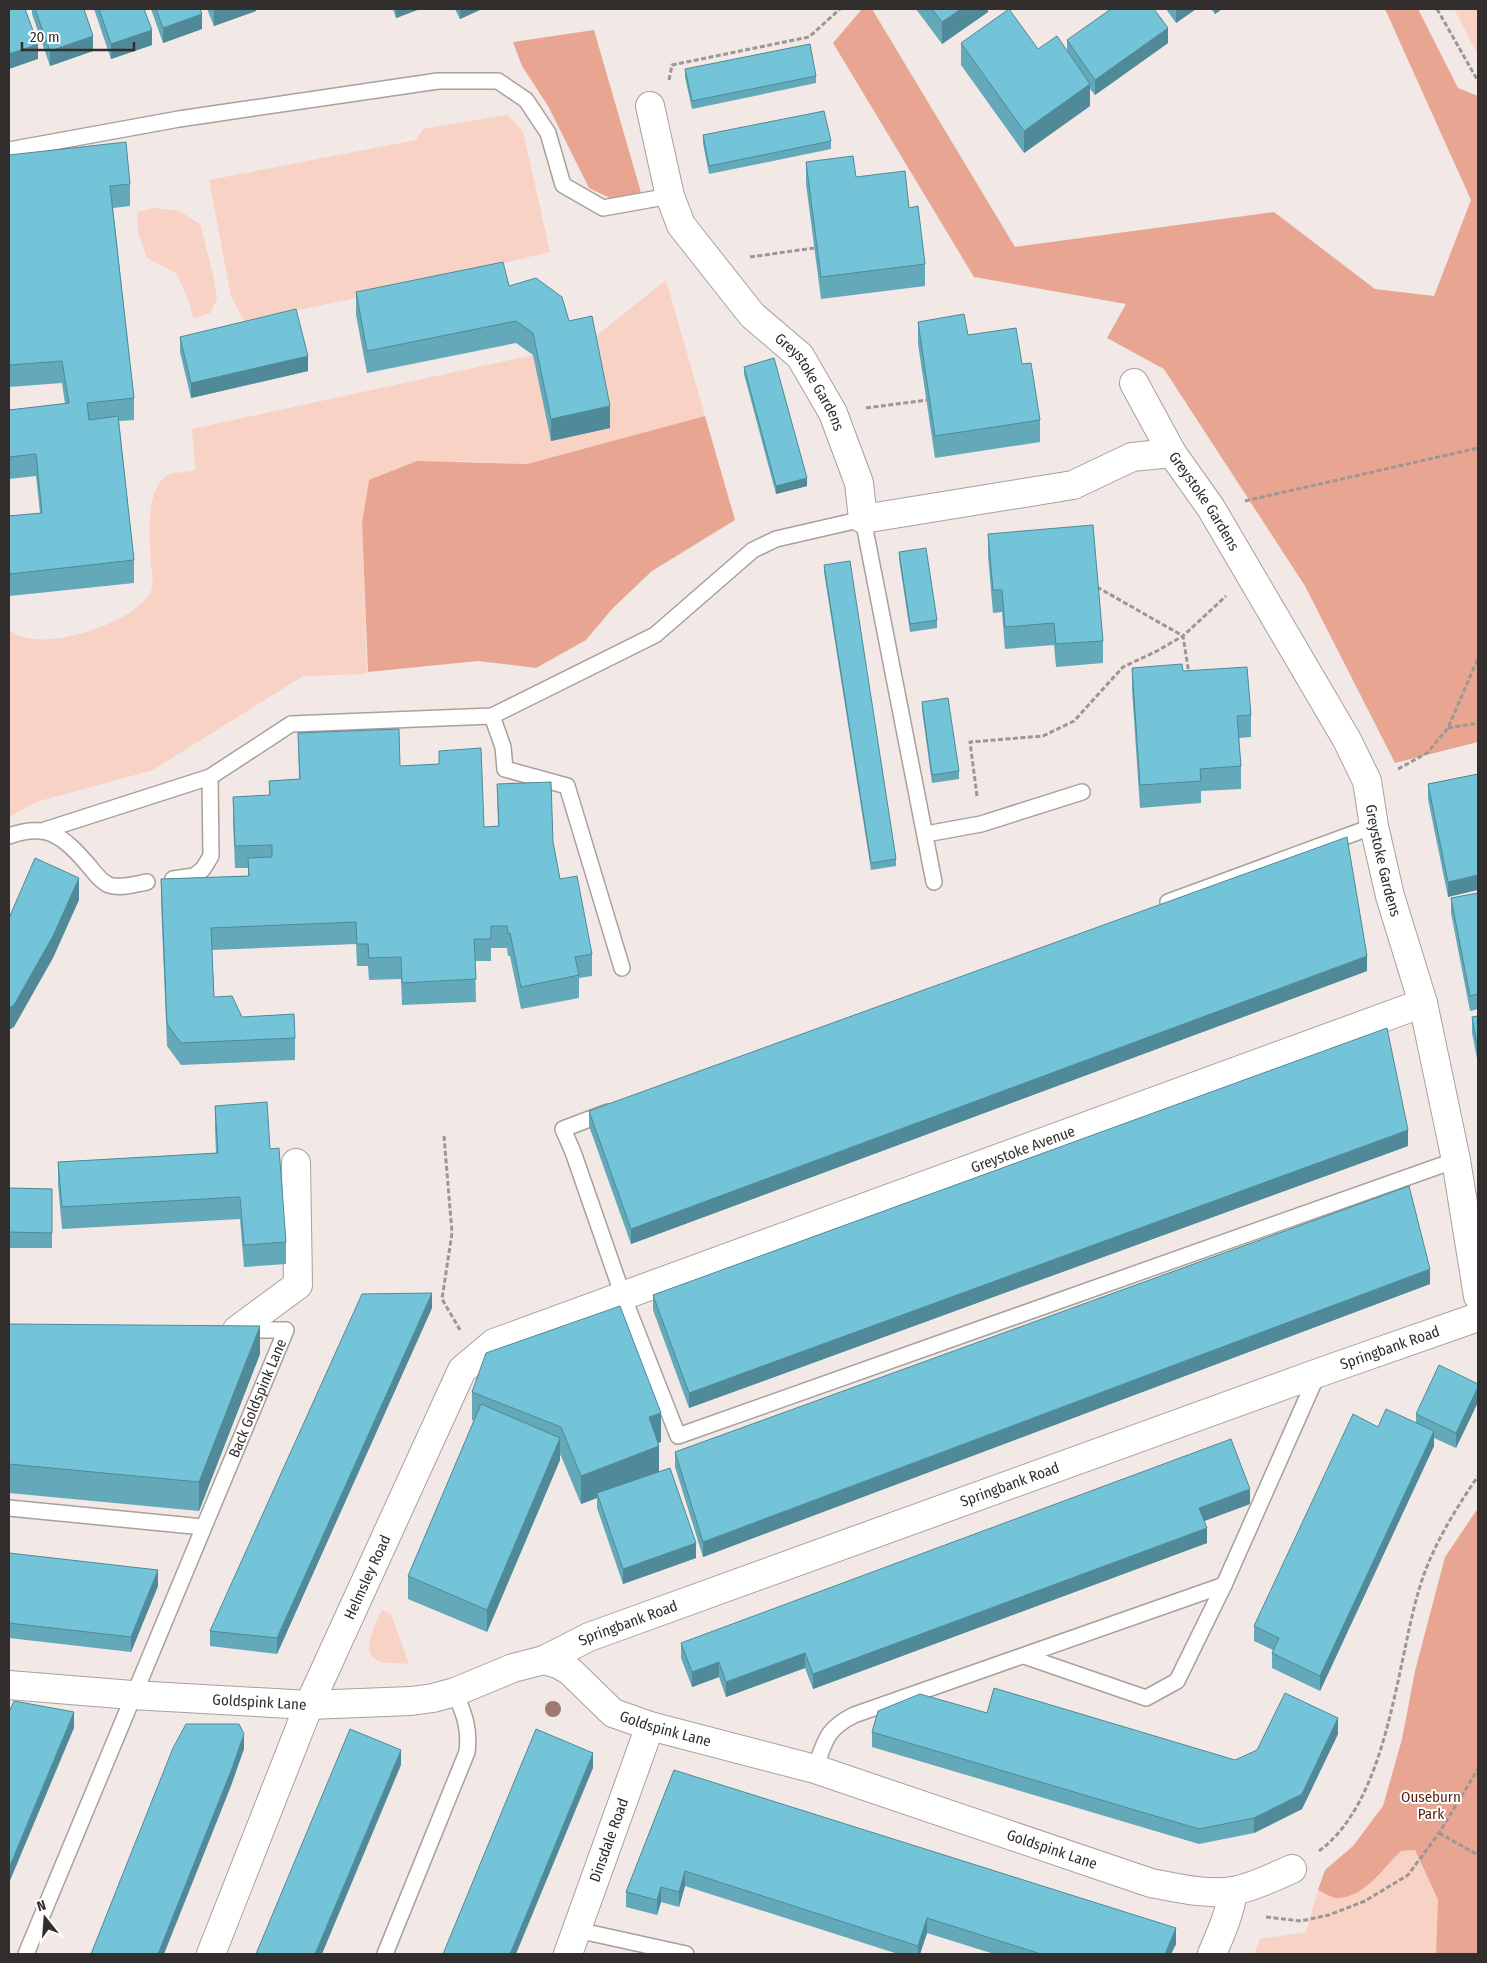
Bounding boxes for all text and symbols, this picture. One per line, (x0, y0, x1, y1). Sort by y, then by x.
scale bar (22, 20, 135, 52)
text: 20 m (30, 28, 60, 46)
street label: Greystoke Gardens (771, 329, 848, 434)
street label: Greystoke Gardens (1165, 448, 1243, 554)
street label: Greystoke Gardens (1362, 803, 1405, 919)
street label: Greystoke Avenue (969, 1122, 1077, 1177)
street label: Springbank Road (1338, 1322, 1442, 1374)
street label: Back Goldspink Lane (225, 1336, 290, 1460)
street label: Springbank Road (958, 1458, 1062, 1511)
street label: Helmsley Road (340, 1532, 394, 1622)
street label: Springbank Road (575, 1597, 680, 1650)
street label: Goldspink Lane (212, 1691, 307, 1714)
street label: Goldspink Lane (617, 1707, 713, 1751)
park label: Ouseburn Park (1401, 1788, 1461, 1823)
street label: Dinsdale Road (586, 1796, 632, 1885)
street label: Goldspink Lane (1004, 1826, 1099, 1873)
north arrow (20, 1893, 70, 1943)
text: N (35, 1897, 48, 1915)

